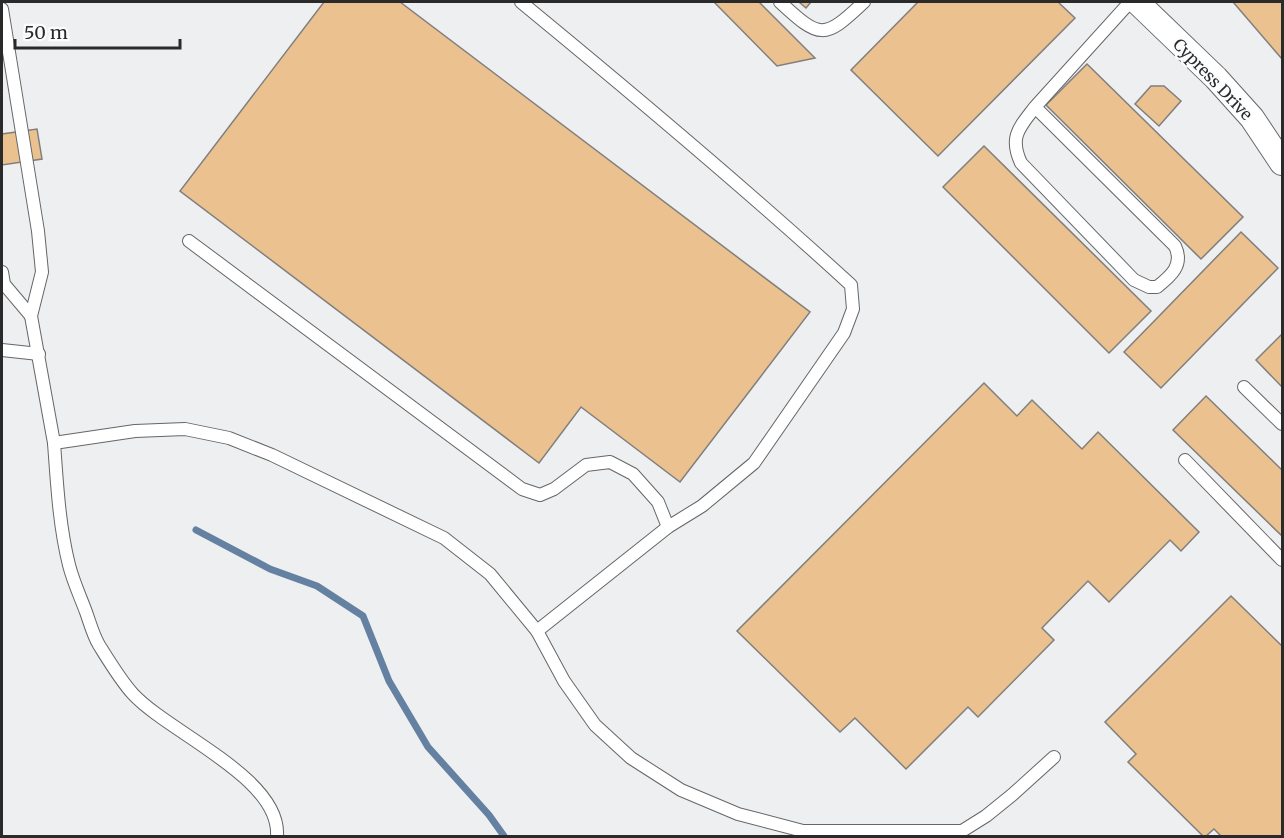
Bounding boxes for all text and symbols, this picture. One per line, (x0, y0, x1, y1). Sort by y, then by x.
scale bar (15, 12, 180, 50)
text: 50 m (24, 21, 68, 44)
street label: Cypress Drive (1169, 34, 1257, 124)

